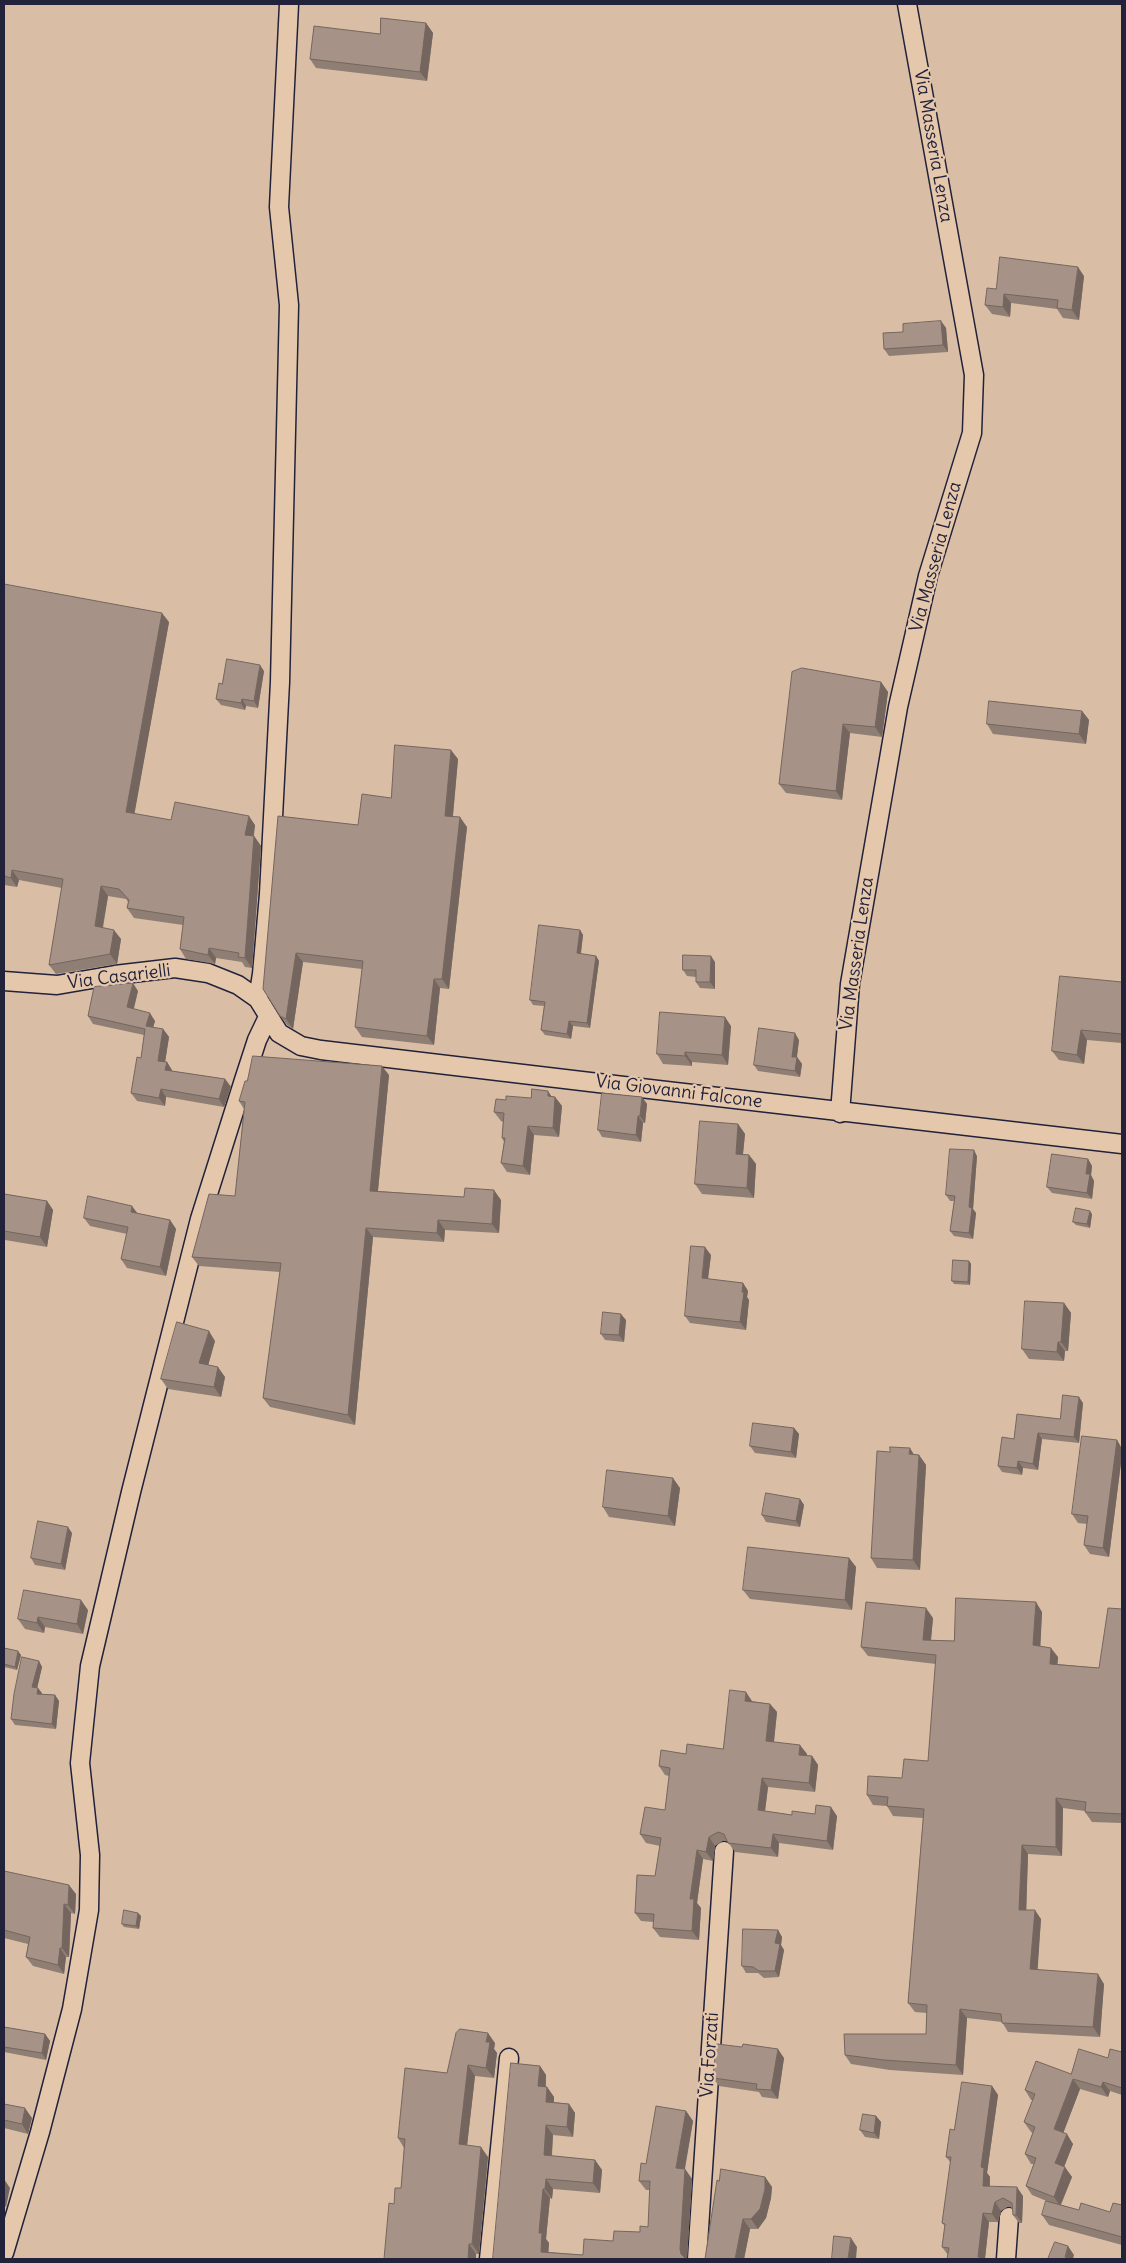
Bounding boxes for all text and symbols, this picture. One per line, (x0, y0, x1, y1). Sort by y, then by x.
street label: Via Masseria Lenza (909, 68, 957, 224)
street label: Via Masseria Lenza (906, 479, 966, 635)
street label: Via Masseria Lenza (836, 876, 878, 1032)
street label: Via Casarielli (66, 960, 172, 994)
street label: Via Giovanni Falcone (594, 1071, 764, 1113)
street label: Via Forzati (696, 2012, 724, 2098)

